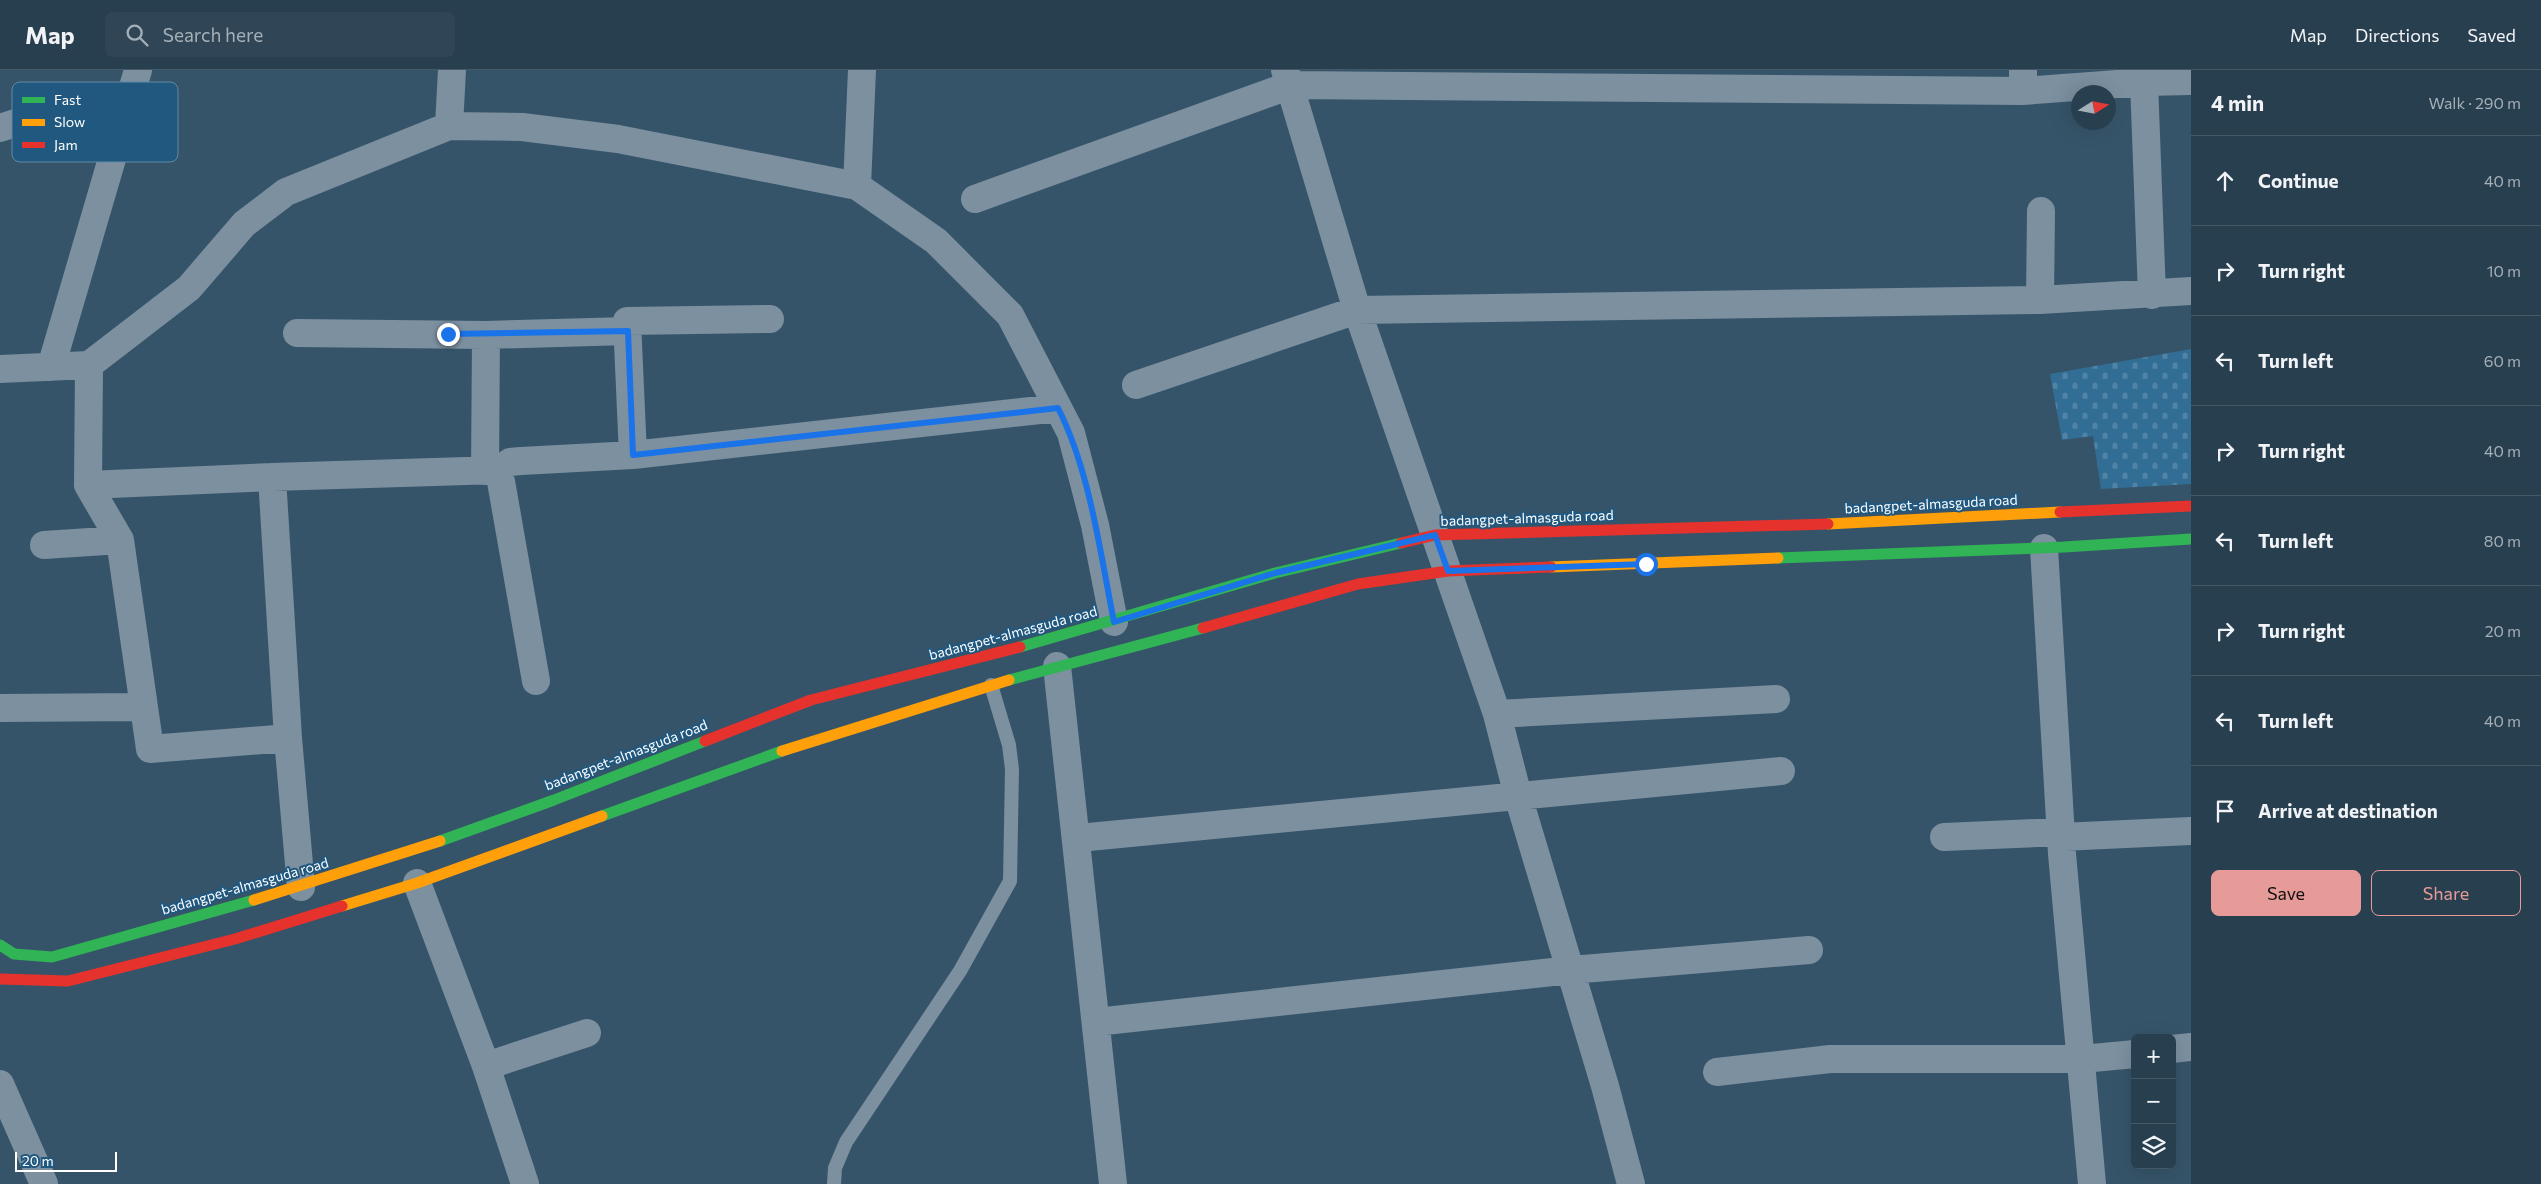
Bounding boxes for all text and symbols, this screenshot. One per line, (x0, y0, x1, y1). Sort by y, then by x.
search box (105, 12, 455, 57)
text: Map (25, 20, 75, 49)
icon: search (123, 21, 151, 49)
text: Search here (163, 23, 263, 46)
text: Map (2290, 24, 2327, 46)
text: Directions (2355, 24, 2439, 46)
text: Saved (2467, 24, 2516, 46)
legend (12, 82, 178, 162)
north arrow (2071, 85, 2116, 130)
text: 4 min (2211, 90, 2264, 115)
text: Fast (54, 91, 81, 108)
text: Walk · 290 m (2429, 93, 2521, 112)
text: Slow (54, 113, 85, 130)
text: Jam (54, 136, 78, 153)
icon: ahead (2211, 167, 2239, 195)
text: Continue (2258, 169, 2338, 192)
text: 40 m (2484, 171, 2521, 190)
icon: right (2211, 257, 2239, 285)
text: Turn right (2258, 259, 2345, 282)
text: 10 m (2487, 261, 2521, 280)
route end (437, 323, 460, 346)
icon: left (2211, 347, 2239, 375)
text: Turn left (2258, 349, 2333, 372)
text: 60 m (2484, 351, 2521, 370)
icon: right (2211, 437, 2239, 465)
text: Turn right (2258, 439, 2345, 462)
text: 40 m (2484, 441, 2521, 460)
street label: badangpet-almasguda road (1844, 490, 2018, 517)
street label: badangpet-almasguda road (1440, 506, 1614, 529)
icon: left (2211, 527, 2239, 555)
text: Turn left (2258, 529, 2333, 552)
text: 80 m (2484, 531, 2521, 550)
route start (1635, 553, 1658, 576)
street label: badangpet-almasguda road (927, 602, 1099, 663)
icon: right (2211, 617, 2239, 645)
text: Turn right (2258, 619, 2345, 642)
text: 20 m (2485, 621, 2521, 640)
icon: left (2211, 707, 2239, 735)
text: Turn left (2258, 709, 2333, 732)
text: 40 m (2484, 711, 2521, 730)
street label: badangpet-almasguda road (542, 716, 710, 794)
icon: arrive (2211, 797, 2239, 825)
text: Arrive at destination (2258, 799, 2438, 822)
street label: badangpet-almasguda road (159, 853, 330, 918)
button: Save (2211, 870, 2361, 916)
button: Share (2371, 870, 2521, 916)
map controls (2131, 1034, 2176, 1169)
button: + (2131, 1034, 2176, 1079)
button: − (2131, 1079, 2176, 1124)
button: layers (2131, 1124, 2176, 1169)
scale bar (15, 1149, 118, 1172)
text: 20 m (22, 1152, 54, 1169)

